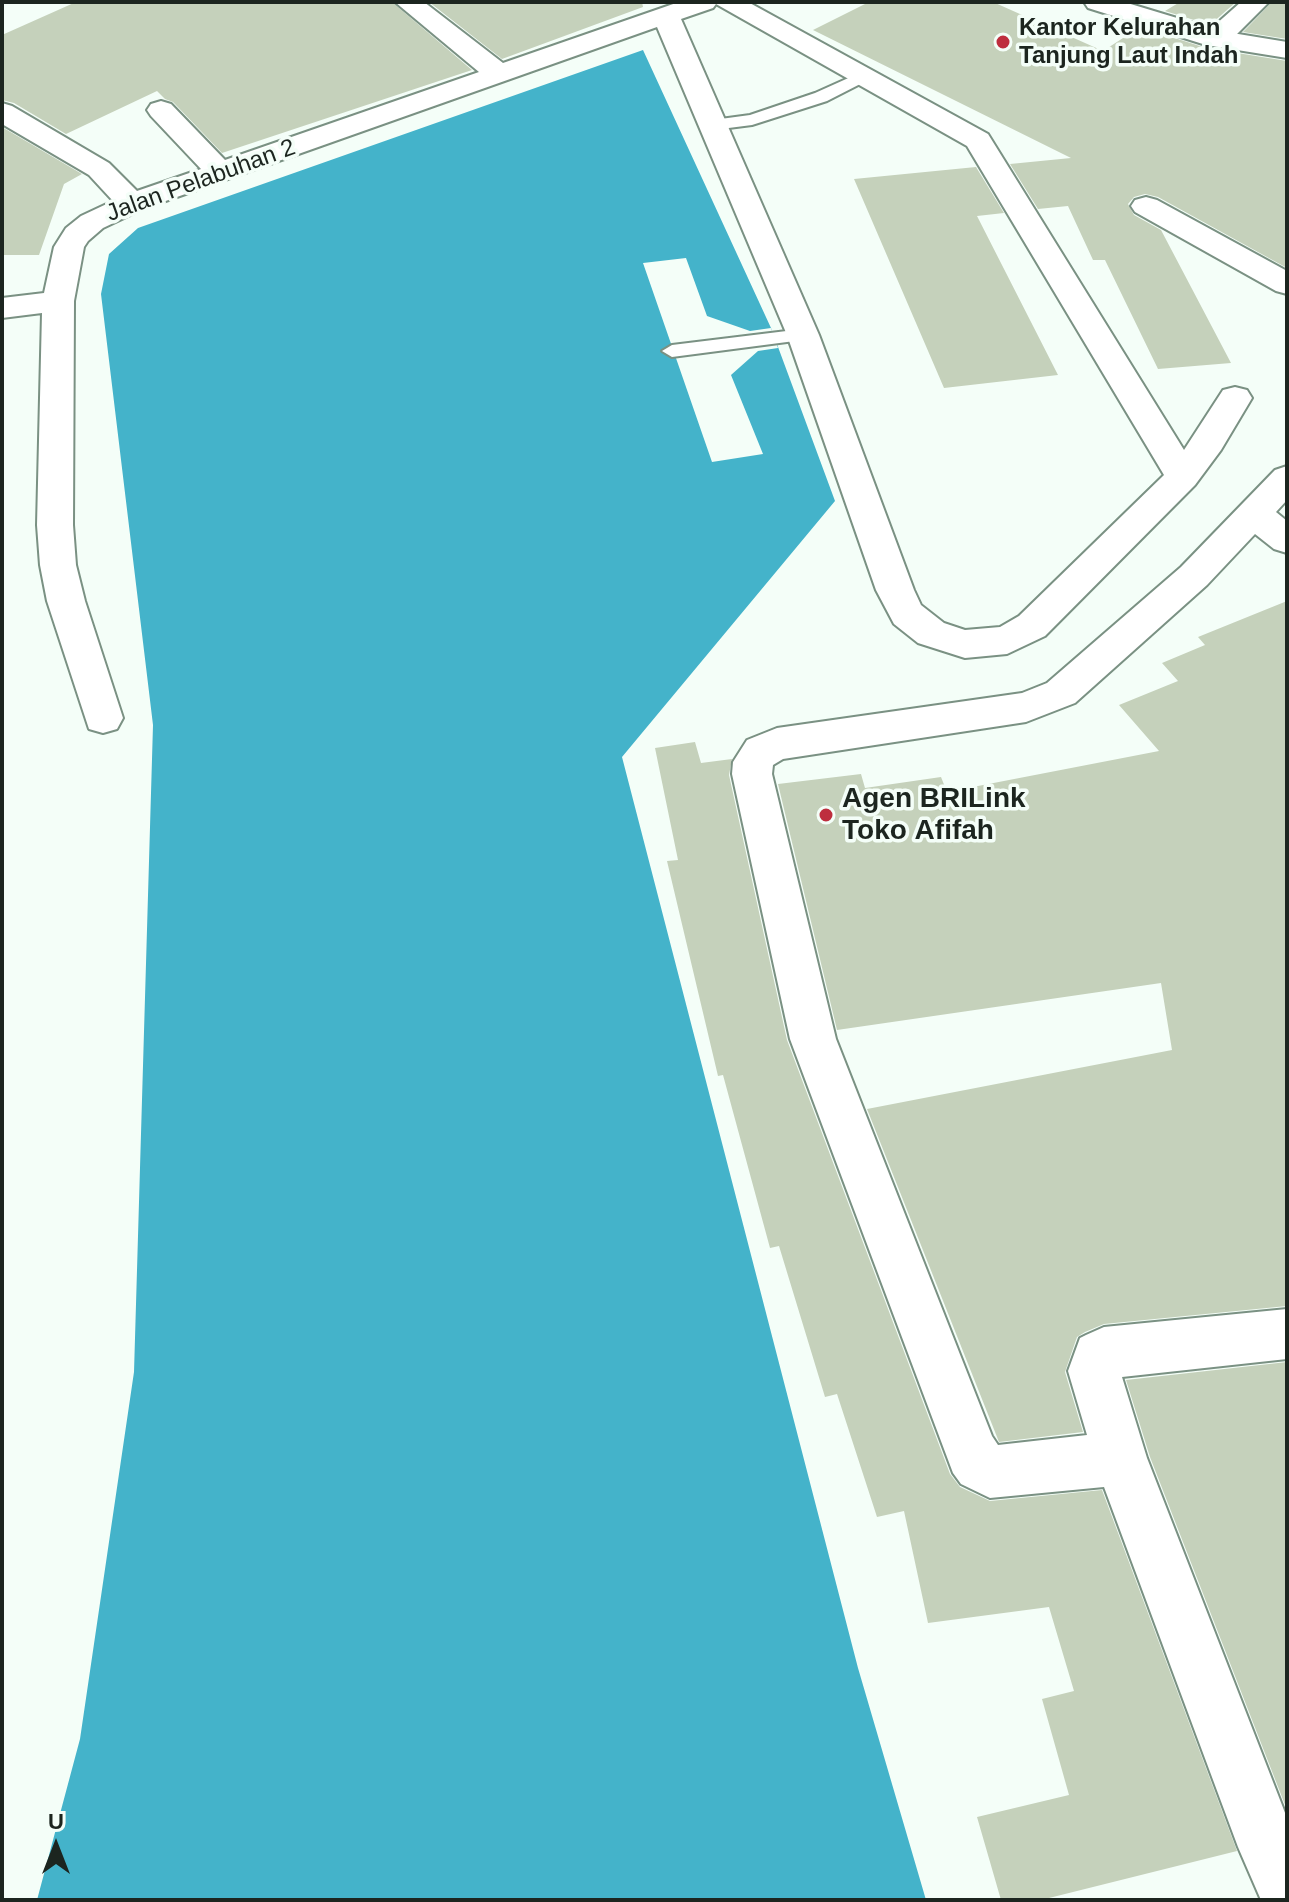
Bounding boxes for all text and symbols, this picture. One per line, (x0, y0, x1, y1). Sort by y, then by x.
place label: Kantor Kelurahan Tanjung Laut Indah (1019, 14, 1239, 70)
marker: Kantor Kelurahan Tanjung Laut Indah (994, 33, 1012, 51)
street label: Jalan Pelabuhan 2 (103, 133, 299, 229)
place label: Agen BRILink Toko Afifah (842, 782, 1026, 848)
marker: Agen BRILink Toko Afifah (817, 806, 835, 824)
north arrow (16, 1806, 96, 1886)
text: U (48, 1809, 64, 1834)

